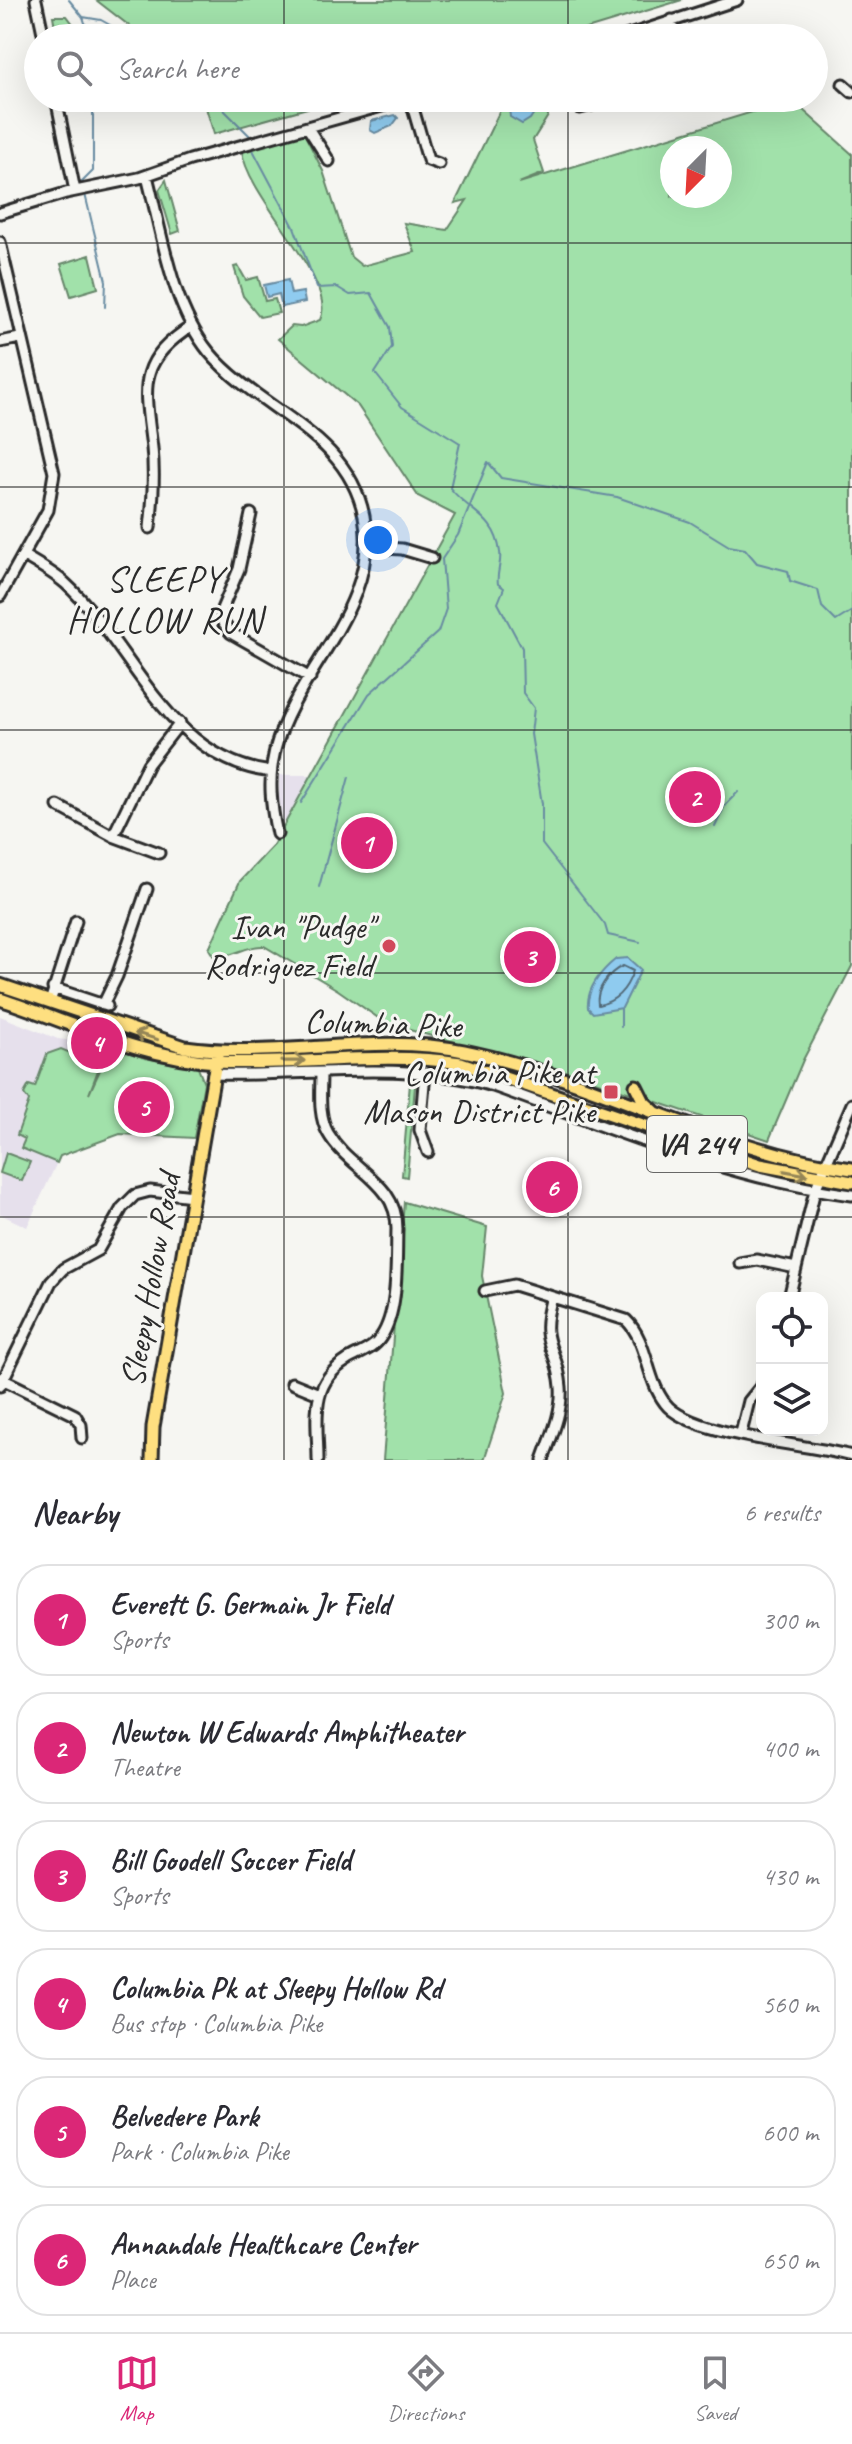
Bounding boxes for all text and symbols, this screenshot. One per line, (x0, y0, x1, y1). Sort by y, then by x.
search box (24, 24, 828, 112)
icon: search (52, 46, 96, 90)
text: Search here (116, 49, 238, 87)
north arrow (660, 136, 732, 208)
your location (358, 520, 398, 560)
district label: SLEEPY HOLLOW RUN (66, 556, 267, 643)
pin: 2 (669, 767, 721, 827)
pin: 1 (341, 813, 393, 873)
place label: Ivan "Pudge" Rodriguez Field (205, 905, 380, 987)
pin: 3 (504, 927, 556, 987)
marker: Ivan "Pudge" Rodriguez Field (380, 937, 398, 955)
street label: Columbia Pike (304, 999, 464, 1047)
pin: 4 (71, 1013, 123, 1073)
one-way arrow (133, 1028, 159, 1043)
place label: Columbia Pike at Mason District Pike (363, 1051, 599, 1133)
one-way arrow (279, 1053, 306, 1069)
pin: 5 (118, 1077, 170, 1137)
marker: Columbia Pike at Mason District Pike (602, 1083, 620, 1101)
road number: VA 244 (647, 1116, 747, 1172)
pin: 6 (526, 1157, 578, 1217)
street label: Sleepy Hollow Road (110, 1166, 191, 1390)
one-way arrow (782, 1166, 808, 1181)
map controls (756, 1292, 828, 1436)
button: locate (756, 1292, 828, 1364)
button: layers (756, 1364, 828, 1436)
text: Nearby (32, 1491, 118, 1534)
text: 6 results (744, 1496, 820, 1529)
text: Everett G. Germain Jr Field (110, 1585, 390, 1623)
text: 1 (54, 1604, 66, 1637)
text: 300 m (762, 1604, 818, 1637)
text: Sports (110, 1623, 168, 1656)
text: Newton W Edwards Amphitheater (110, 1713, 464, 1751)
text: 2 (54, 1732, 66, 1765)
text: 400 m (762, 1732, 818, 1765)
text: Theatre (110, 1751, 180, 1784)
text: Bill Goodell Soccer Field (110, 1841, 351, 1879)
text: 3 (54, 1860, 66, 1893)
text: 430 m (762, 1860, 818, 1893)
text: Sports (110, 1879, 168, 1912)
text: Columbia Pk at Sleepy Hollow Rd (110, 1969, 442, 2007)
text: 4 (54, 1988, 66, 2021)
text: 560 m (762, 1988, 818, 2021)
text: Bus stop · Columbia Pike (110, 2007, 322, 2040)
text: Belvedere Park (110, 2097, 258, 2135)
text: 5 (54, 2116, 66, 2149)
text: 600 m (762, 2116, 818, 2149)
text: Park · Columbia Pike (110, 2135, 289, 2168)
text: Annandale Healthcare Center (110, 2225, 416, 2263)
text: 6 (54, 2244, 66, 2277)
text: 650 m (762, 2244, 818, 2277)
text: Place (110, 2263, 156, 2296)
tab: Map (115, 2351, 159, 2427)
tab: Directions (388, 2351, 464, 2427)
tab: Saved (693, 2351, 737, 2427)

